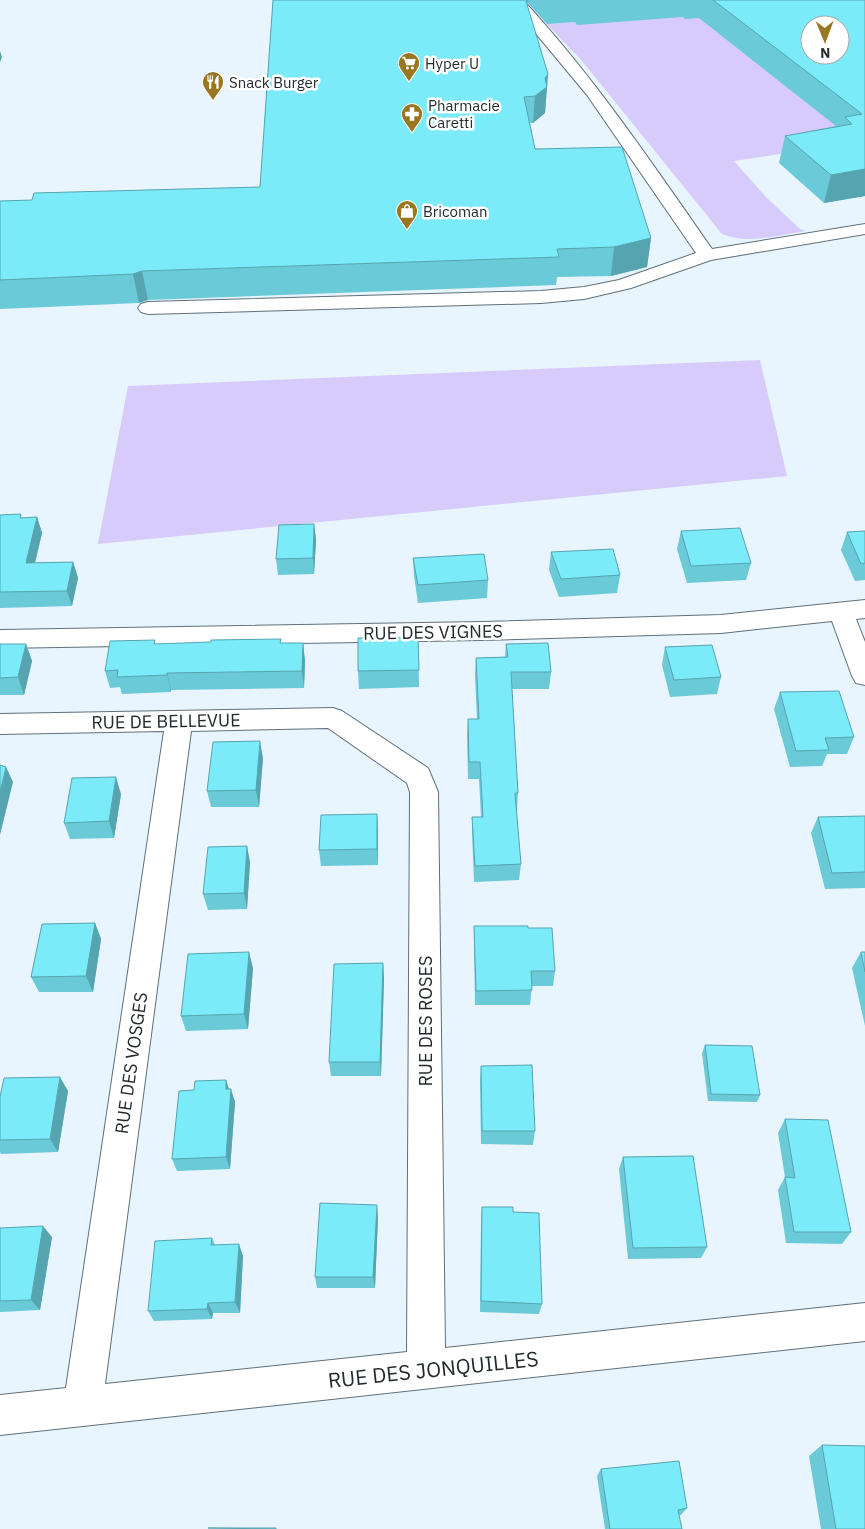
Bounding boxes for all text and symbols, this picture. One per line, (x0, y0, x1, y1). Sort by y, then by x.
north arrow (800, 15, 850, 65)
text: N (820, 44, 830, 62)
supermarket icon: Hyper U (397, 51, 421, 82)
place label: Hyper U (425, 54, 479, 73)
restaurant icon: Snack Burger (201, 70, 225, 101)
place label: Snack Burger (229, 73, 319, 92)
place label: Pharmacie Caretti (428, 96, 500, 132)
pharmacy icon: Pharmacie Caretti (400, 102, 424, 133)
shop icon: Bricoman (395, 199, 419, 230)
place label: Bricoman (423, 202, 488, 221)
street label: RUE DES VIGNES (363, 619, 503, 645)
street label: RUE DE BELLEVUE (91, 708, 241, 734)
street label: RUE DES ROSES (414, 955, 437, 1087)
street label: RUE DES VOSGES (110, 991, 152, 1135)
street label: RUE DES JONQUILLES (326, 1344, 540, 1394)

